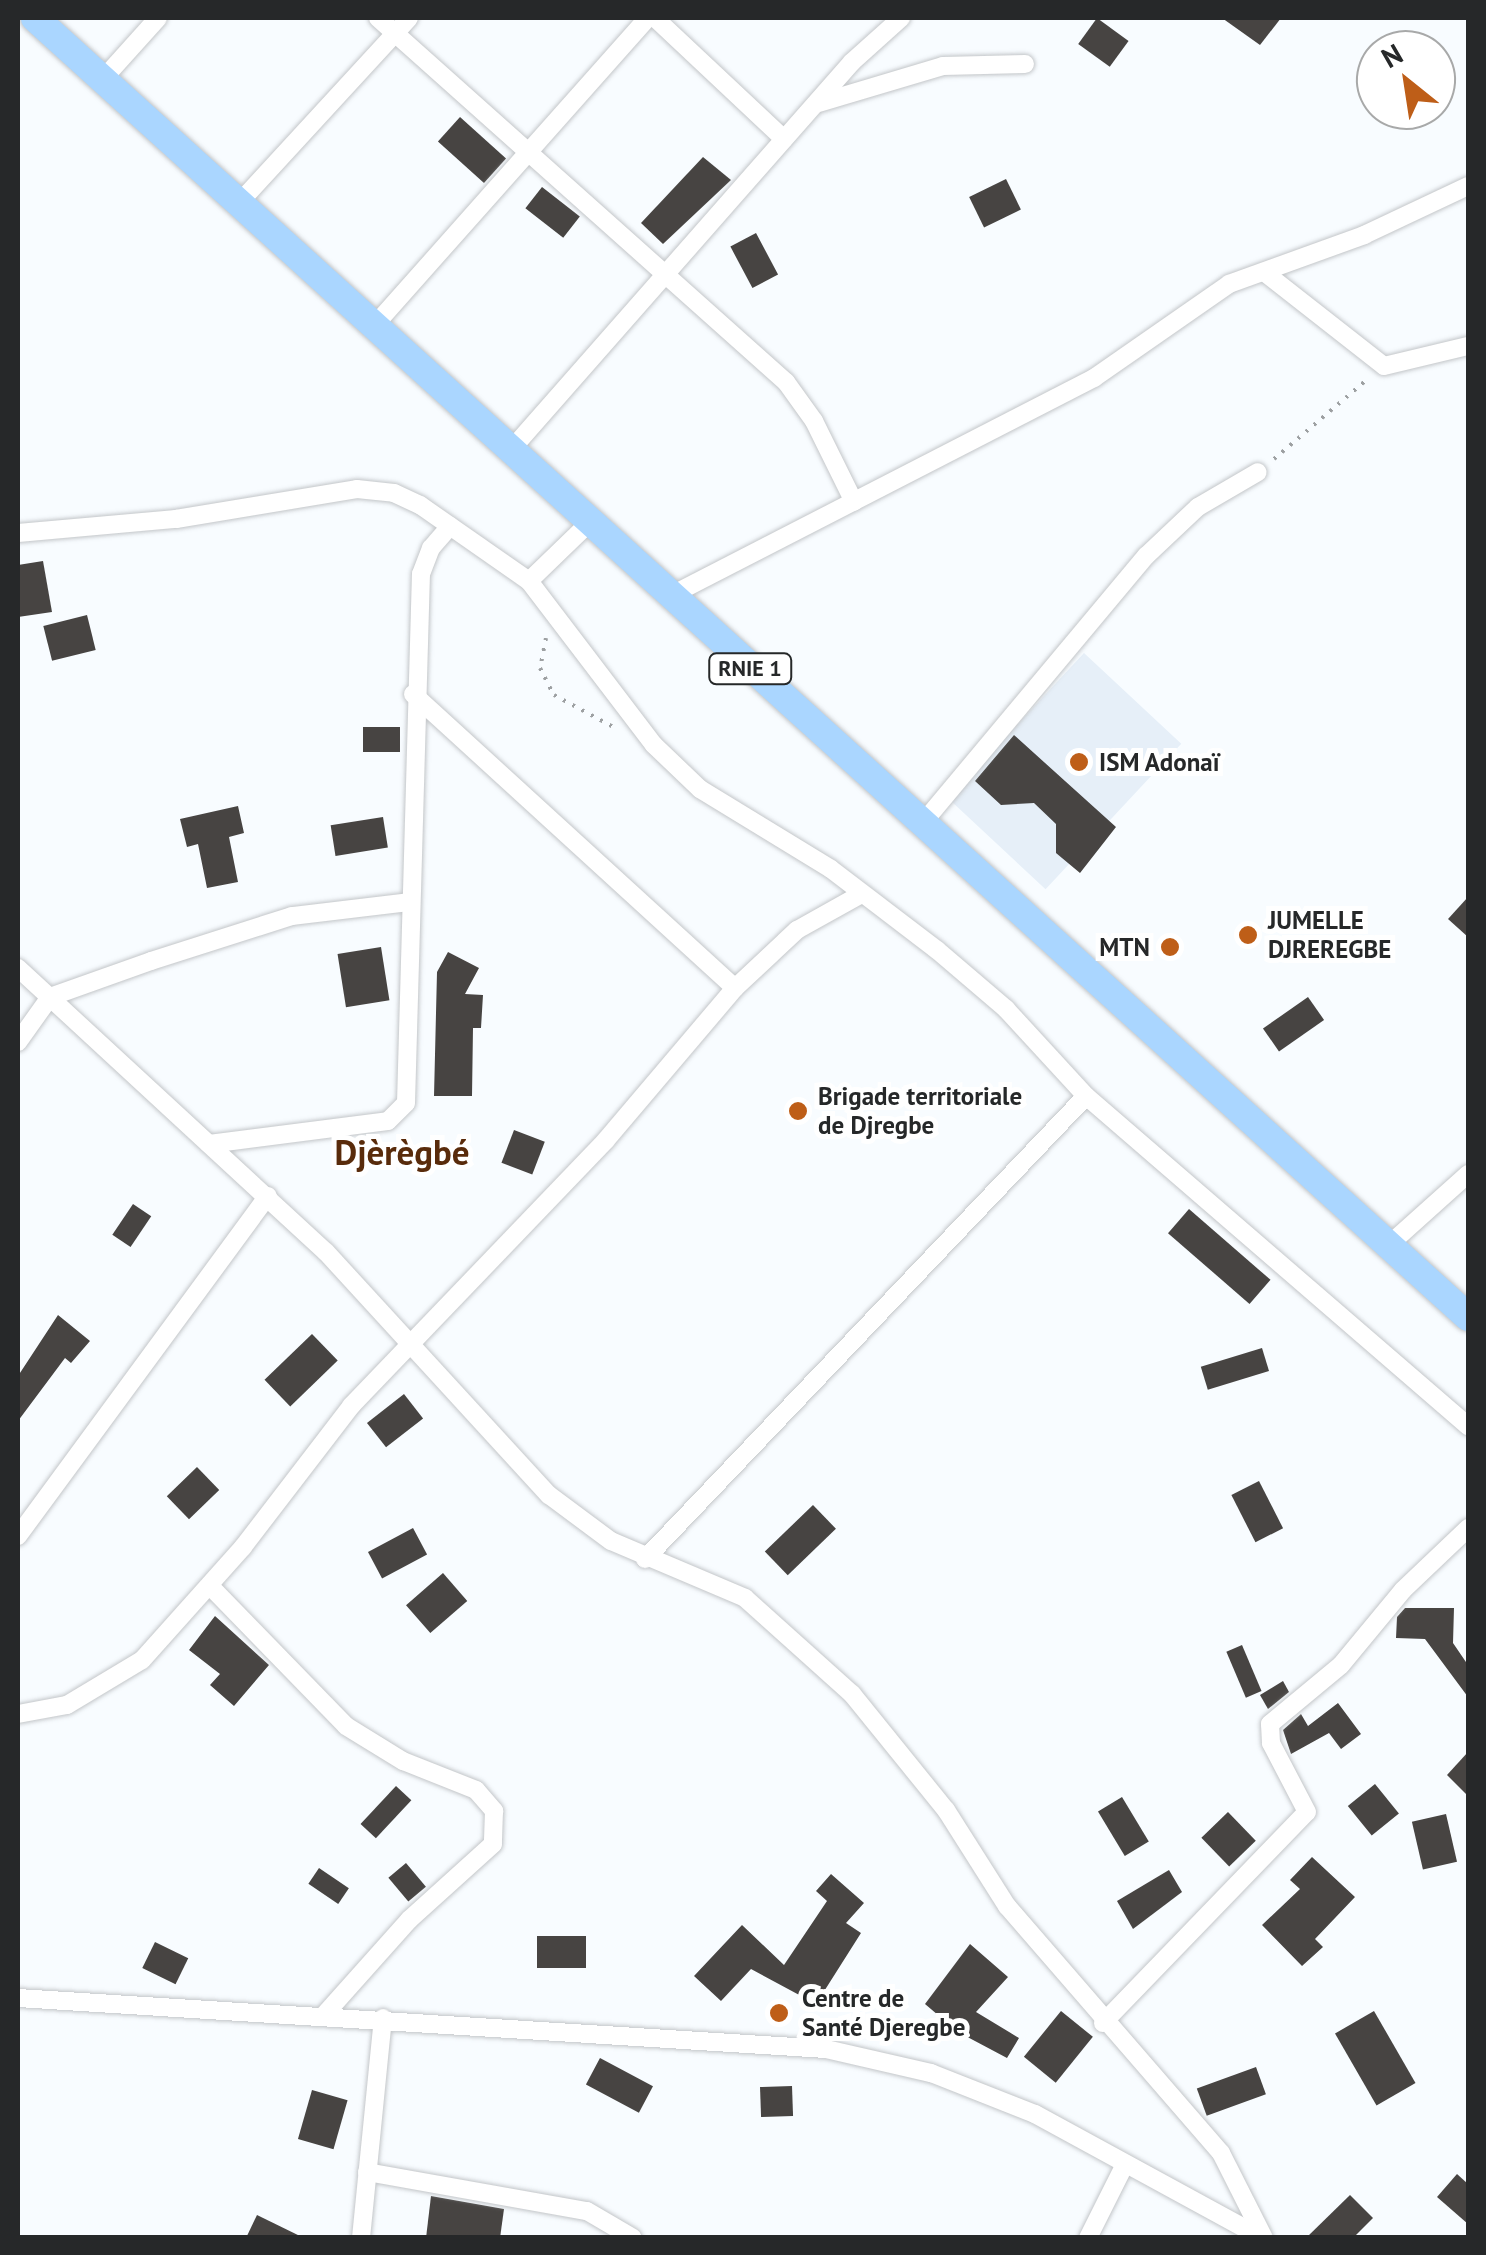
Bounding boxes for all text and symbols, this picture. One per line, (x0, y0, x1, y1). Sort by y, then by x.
north arrow (1356, 30, 1456, 130)
text: N (1375, 35, 1409, 76)
road number: RNIE 1 (708, 652, 792, 686)
place label: ISM Adonaï (1099, 747, 1220, 777)
marker: ISM Adonaï (1068, 751, 1090, 773)
place label: JUMELLE DJREREGBE (1268, 906, 1391, 965)
marker: JUMELLE DJREREGBE (1237, 924, 1259, 946)
place label: MTN (1099, 932, 1150, 962)
marker: MTN (1159, 936, 1181, 958)
place label: Brigade territoriale de Djregbe (818, 1082, 1022, 1141)
marker: Brigade territoriale de Djregbe (787, 1100, 809, 1122)
district label: Djèrègbé (335, 1131, 469, 1173)
place label: Centre de Santé Djeregbe (802, 1984, 965, 2043)
marker: Centre de Santé Djeregbe (766, 2000, 792, 2026)

